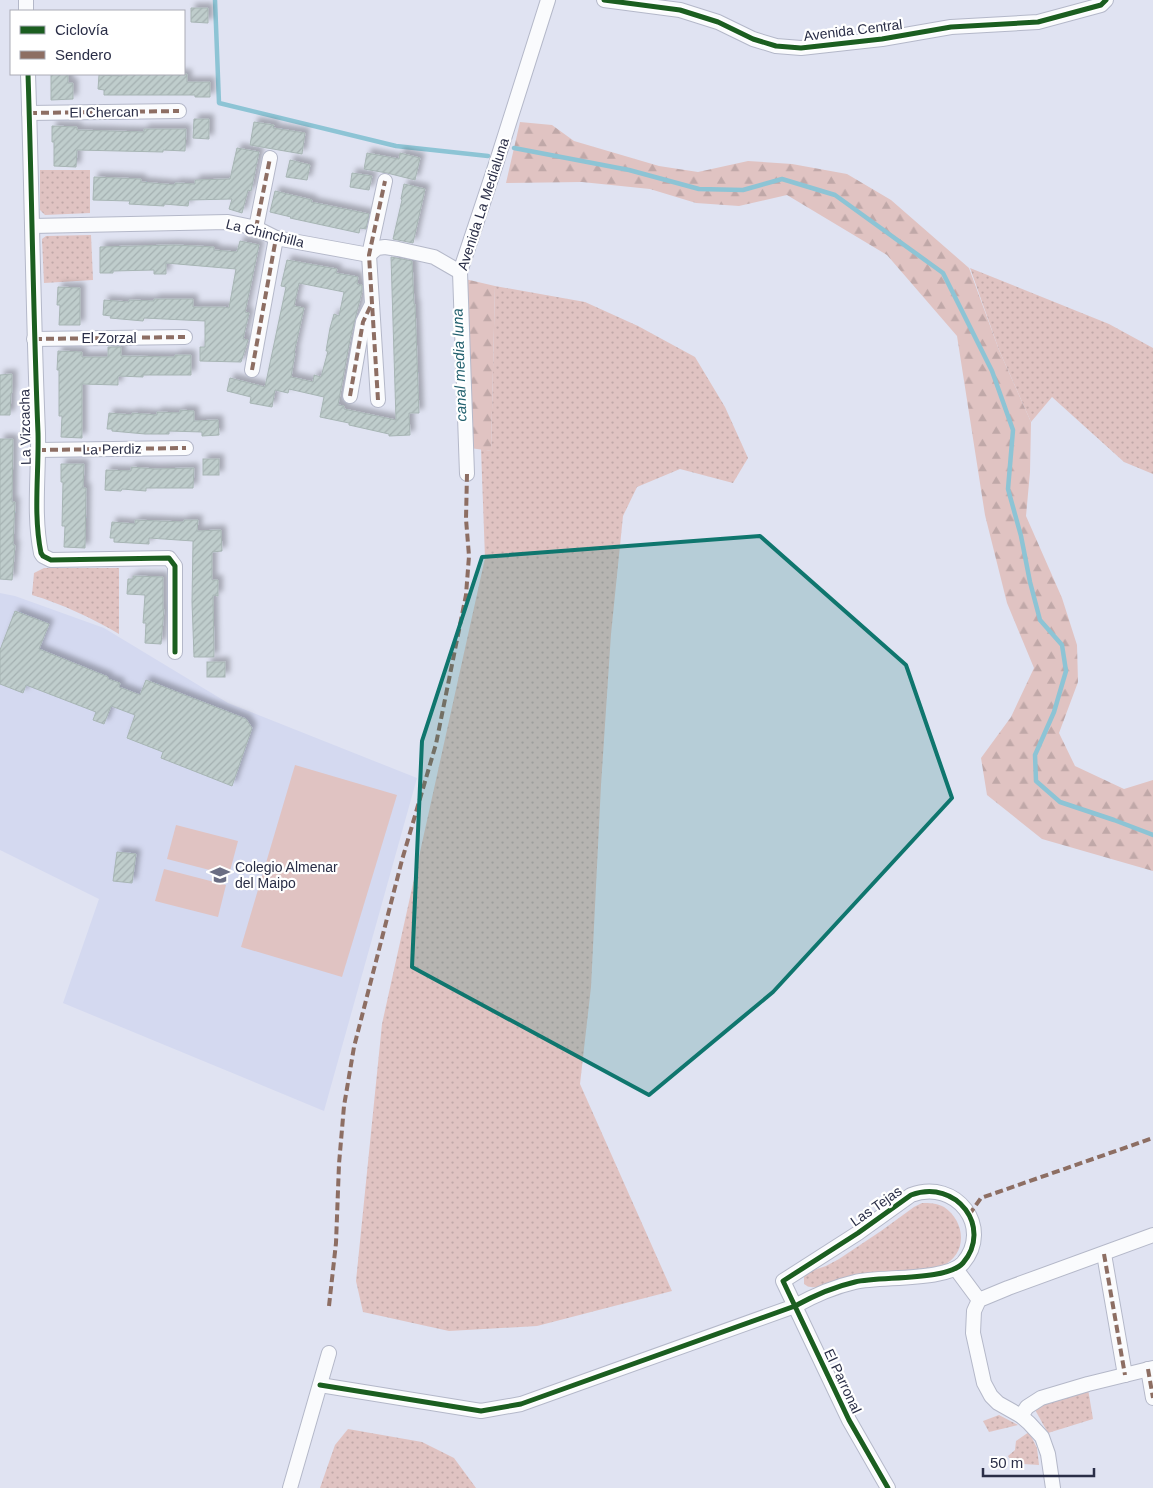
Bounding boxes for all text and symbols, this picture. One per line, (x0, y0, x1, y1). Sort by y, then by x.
legend (10, 10, 185, 75)
street label: Avenida Central (803, 16, 903, 44)
text: Ciclovía (55, 21, 109, 38)
text: Sendero (55, 46, 112, 63)
street label: El Chercan (69, 103, 139, 121)
street label: Avenida La Medialuna (454, 136, 512, 272)
street label: La Chinchilla (224, 216, 306, 251)
water label: canal media luna (449, 308, 469, 422)
street label: El Zorzal (81, 330, 137, 346)
street label: La Vizcacha (16, 389, 34, 465)
street label: La Perdiz (82, 440, 142, 458)
place label: Colegio Almenar del Maipo (235, 859, 338, 891)
school or university icon: Colegio Almenar del Maipo (209, 864, 231, 886)
street label: Las Tejas (847, 1183, 905, 1229)
street label: El Parronal (821, 1346, 865, 1416)
scale bar (983, 1446, 1094, 1478)
text: 50 m (990, 1454, 1023, 1471)

